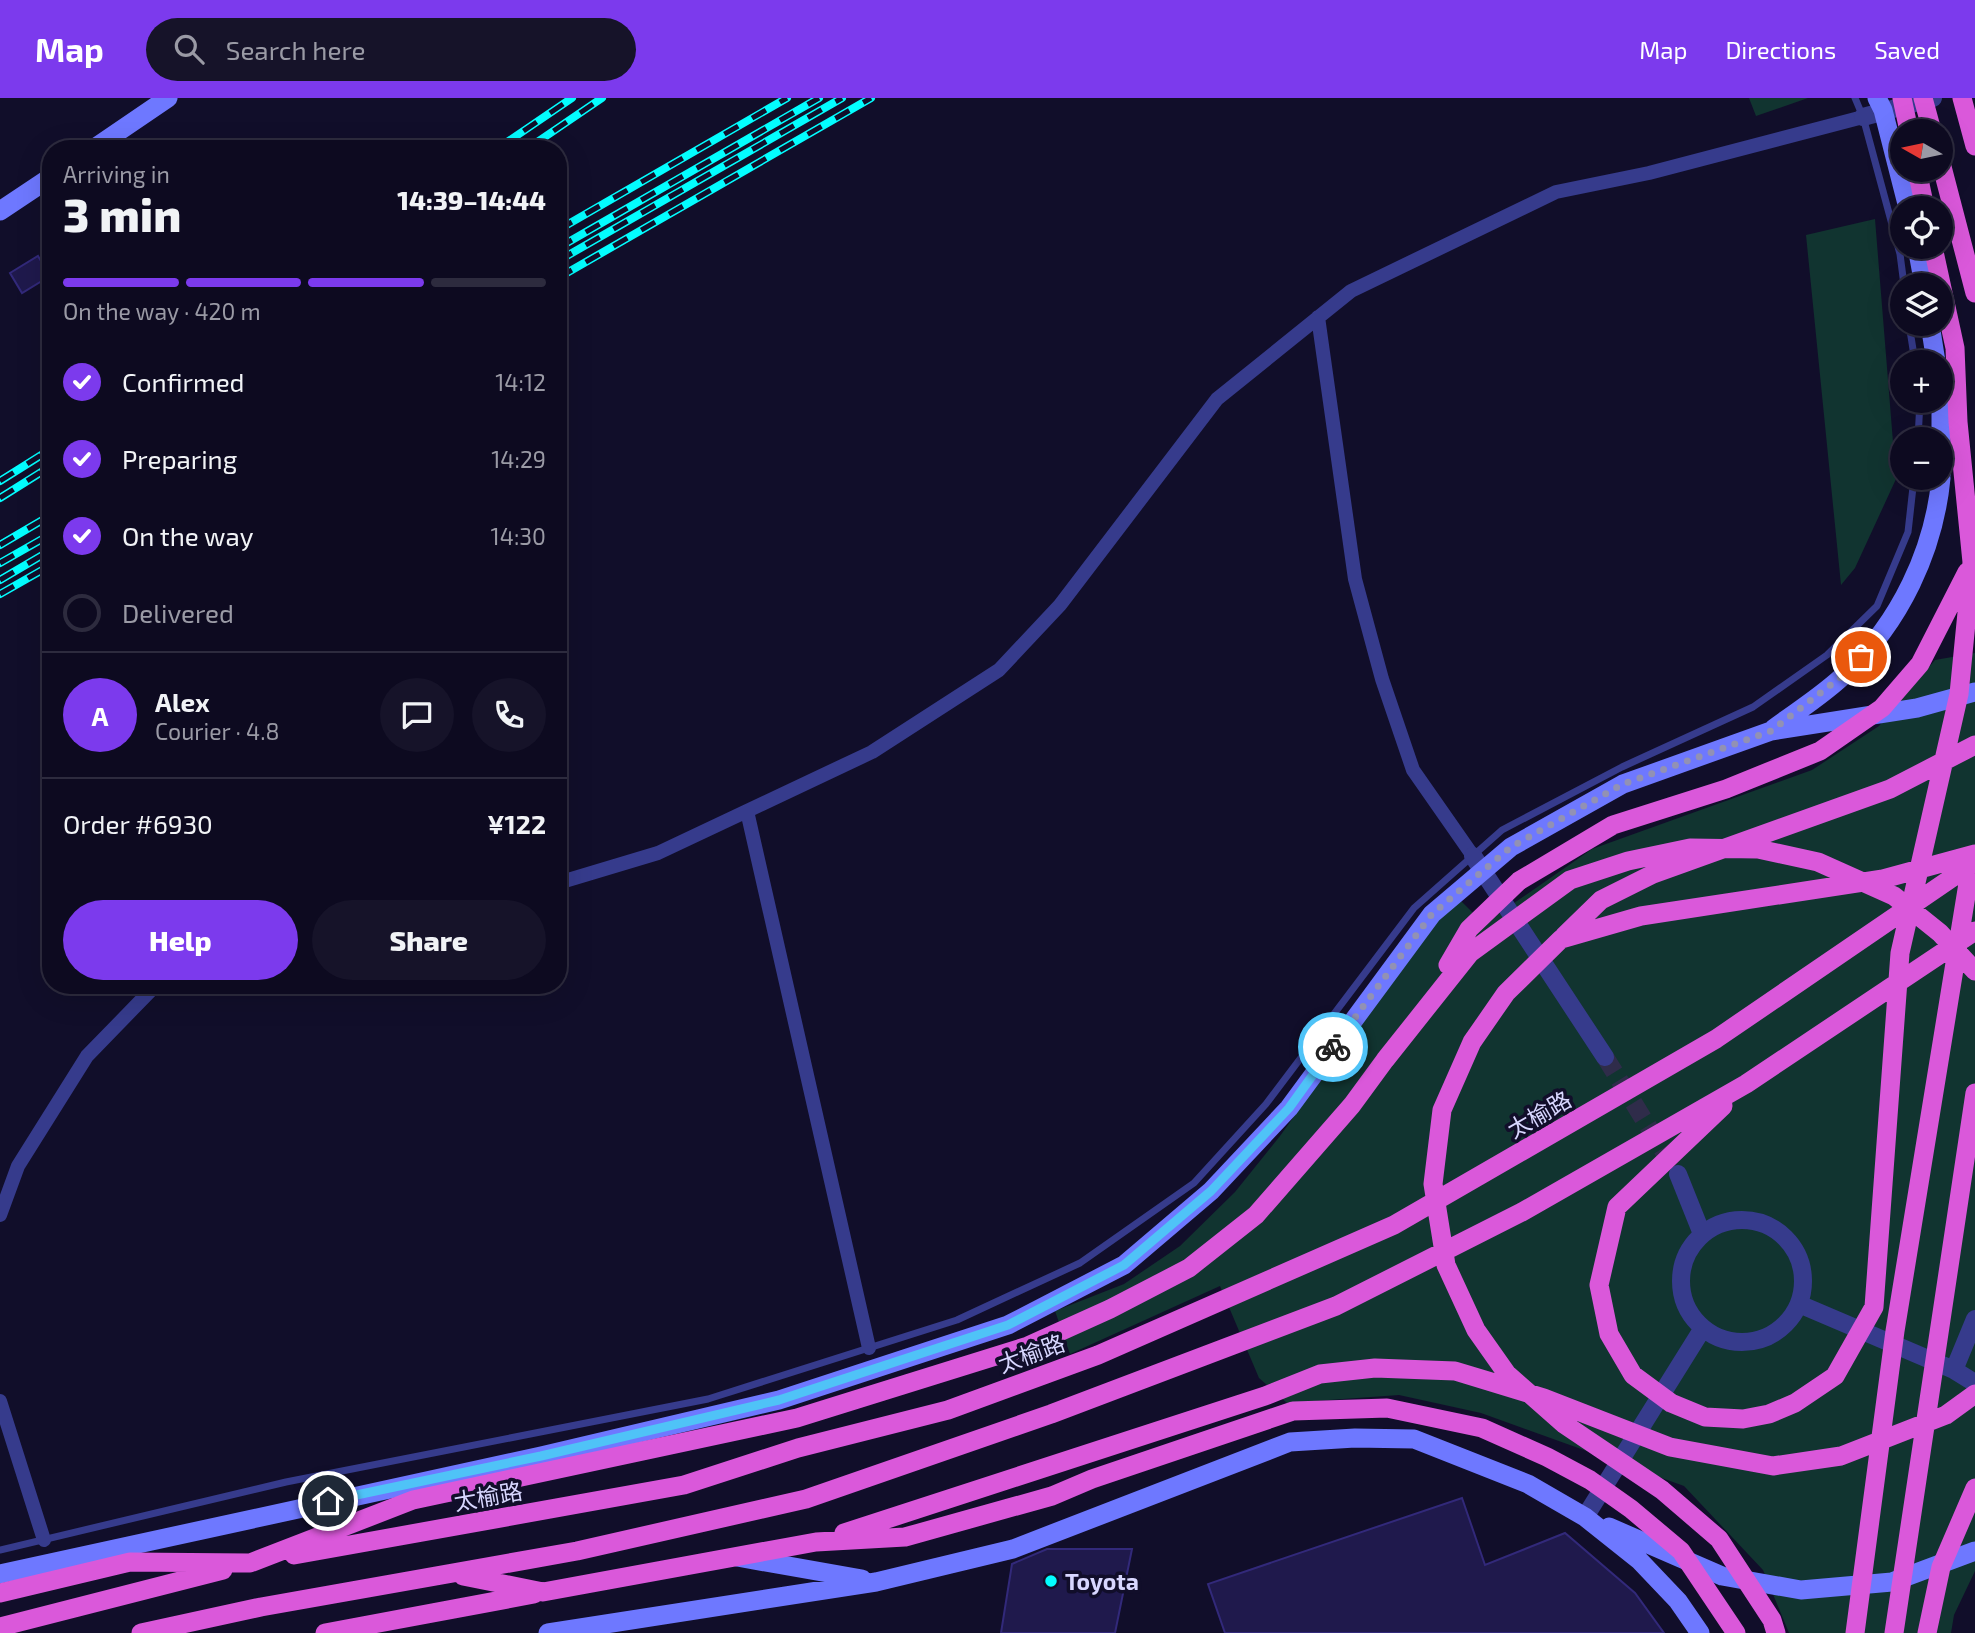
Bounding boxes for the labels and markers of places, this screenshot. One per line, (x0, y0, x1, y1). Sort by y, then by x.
pin (1831, 627, 1891, 687)
pin (298, 1471, 358, 1531)
place label: Toyota (1065, 1567, 1139, 1595)
marker: Toyota (1043, 1573, 1059, 1589)

